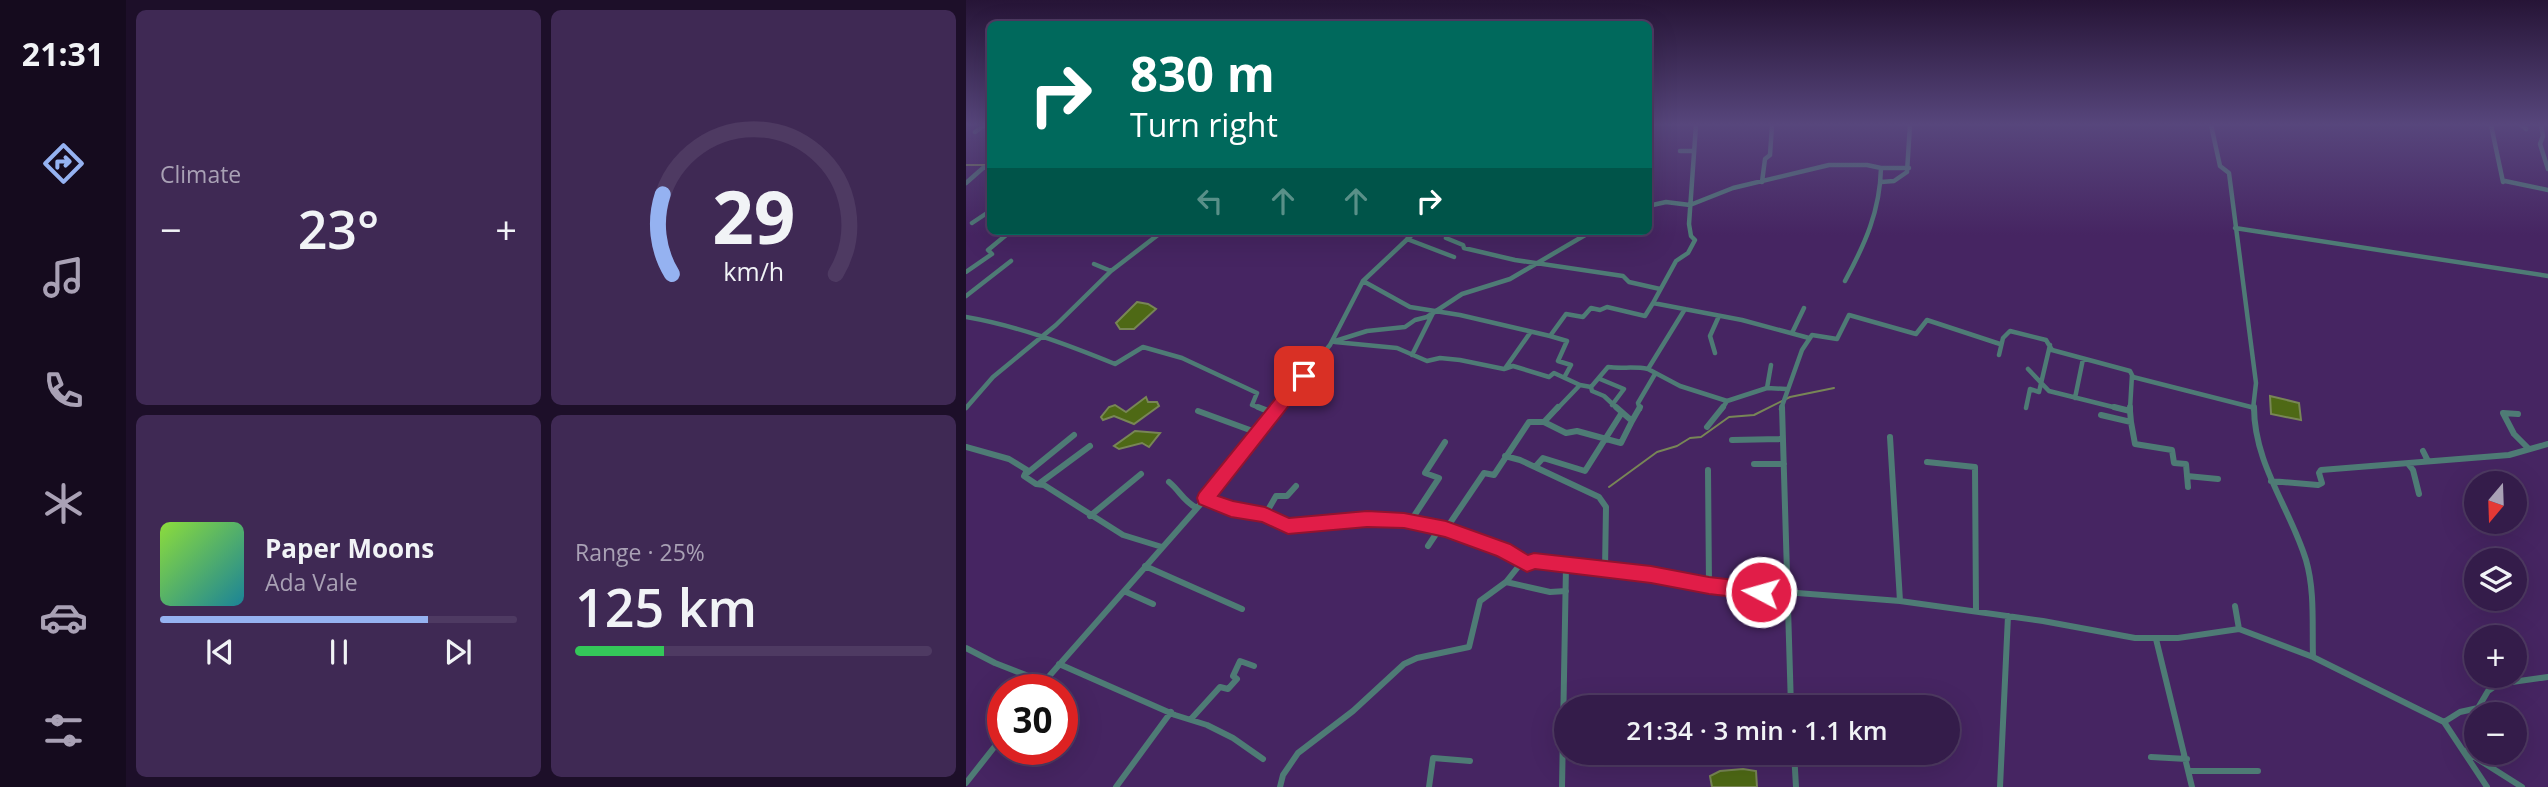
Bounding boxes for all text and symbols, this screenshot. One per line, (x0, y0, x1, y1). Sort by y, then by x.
text: 21:31 (22, 32, 104, 75)
text: 830 m (1130, 40, 1275, 106)
icon: right (1015, 49, 1106, 140)
text: Turn right (1130, 103, 1278, 146)
icon: directions (39, 139, 88, 188)
text: Climate (160, 158, 241, 190)
text: 29 (712, 166, 795, 265)
icon: left (1191, 182, 1229, 220)
icon: ahead (1264, 182, 1302, 220)
icon: ahead (1337, 182, 1375, 220)
icon: right (1410, 182, 1448, 220)
text: 23° (298, 193, 379, 264)
text: − (160, 203, 182, 255)
text: + (495, 203, 517, 255)
icon: music (39, 253, 88, 302)
text: km/h (723, 253, 784, 287)
pin (1274, 346, 1334, 406)
icon: arrive (1285, 357, 1323, 395)
icon: phone (39, 366, 88, 415)
north arrow (2464, 471, 2527, 534)
map controls (2464, 471, 2527, 765)
icon: climate (39, 479, 88, 528)
text: Paper Moons (265, 530, 434, 566)
text: Range · 25% (575, 536, 705, 568)
button: layers (2464, 548, 2527, 611)
position arrow (1724, 555, 1798, 629)
text: Ada Vale (265, 566, 358, 598)
text: 125 km (575, 571, 757, 642)
icon: car (39, 593, 88, 642)
button: + (2464, 625, 2527, 688)
icon: previous (201, 633, 239, 671)
icon: pause (320, 633, 358, 671)
icon: next (439, 633, 477, 671)
speed limit sign: 30 (987, 674, 1078, 765)
button: − (2464, 702, 2527, 765)
icon: filters (39, 706, 88, 755)
text: 21:34 · 3 min · 1.1 km (1626, 712, 1888, 748)

